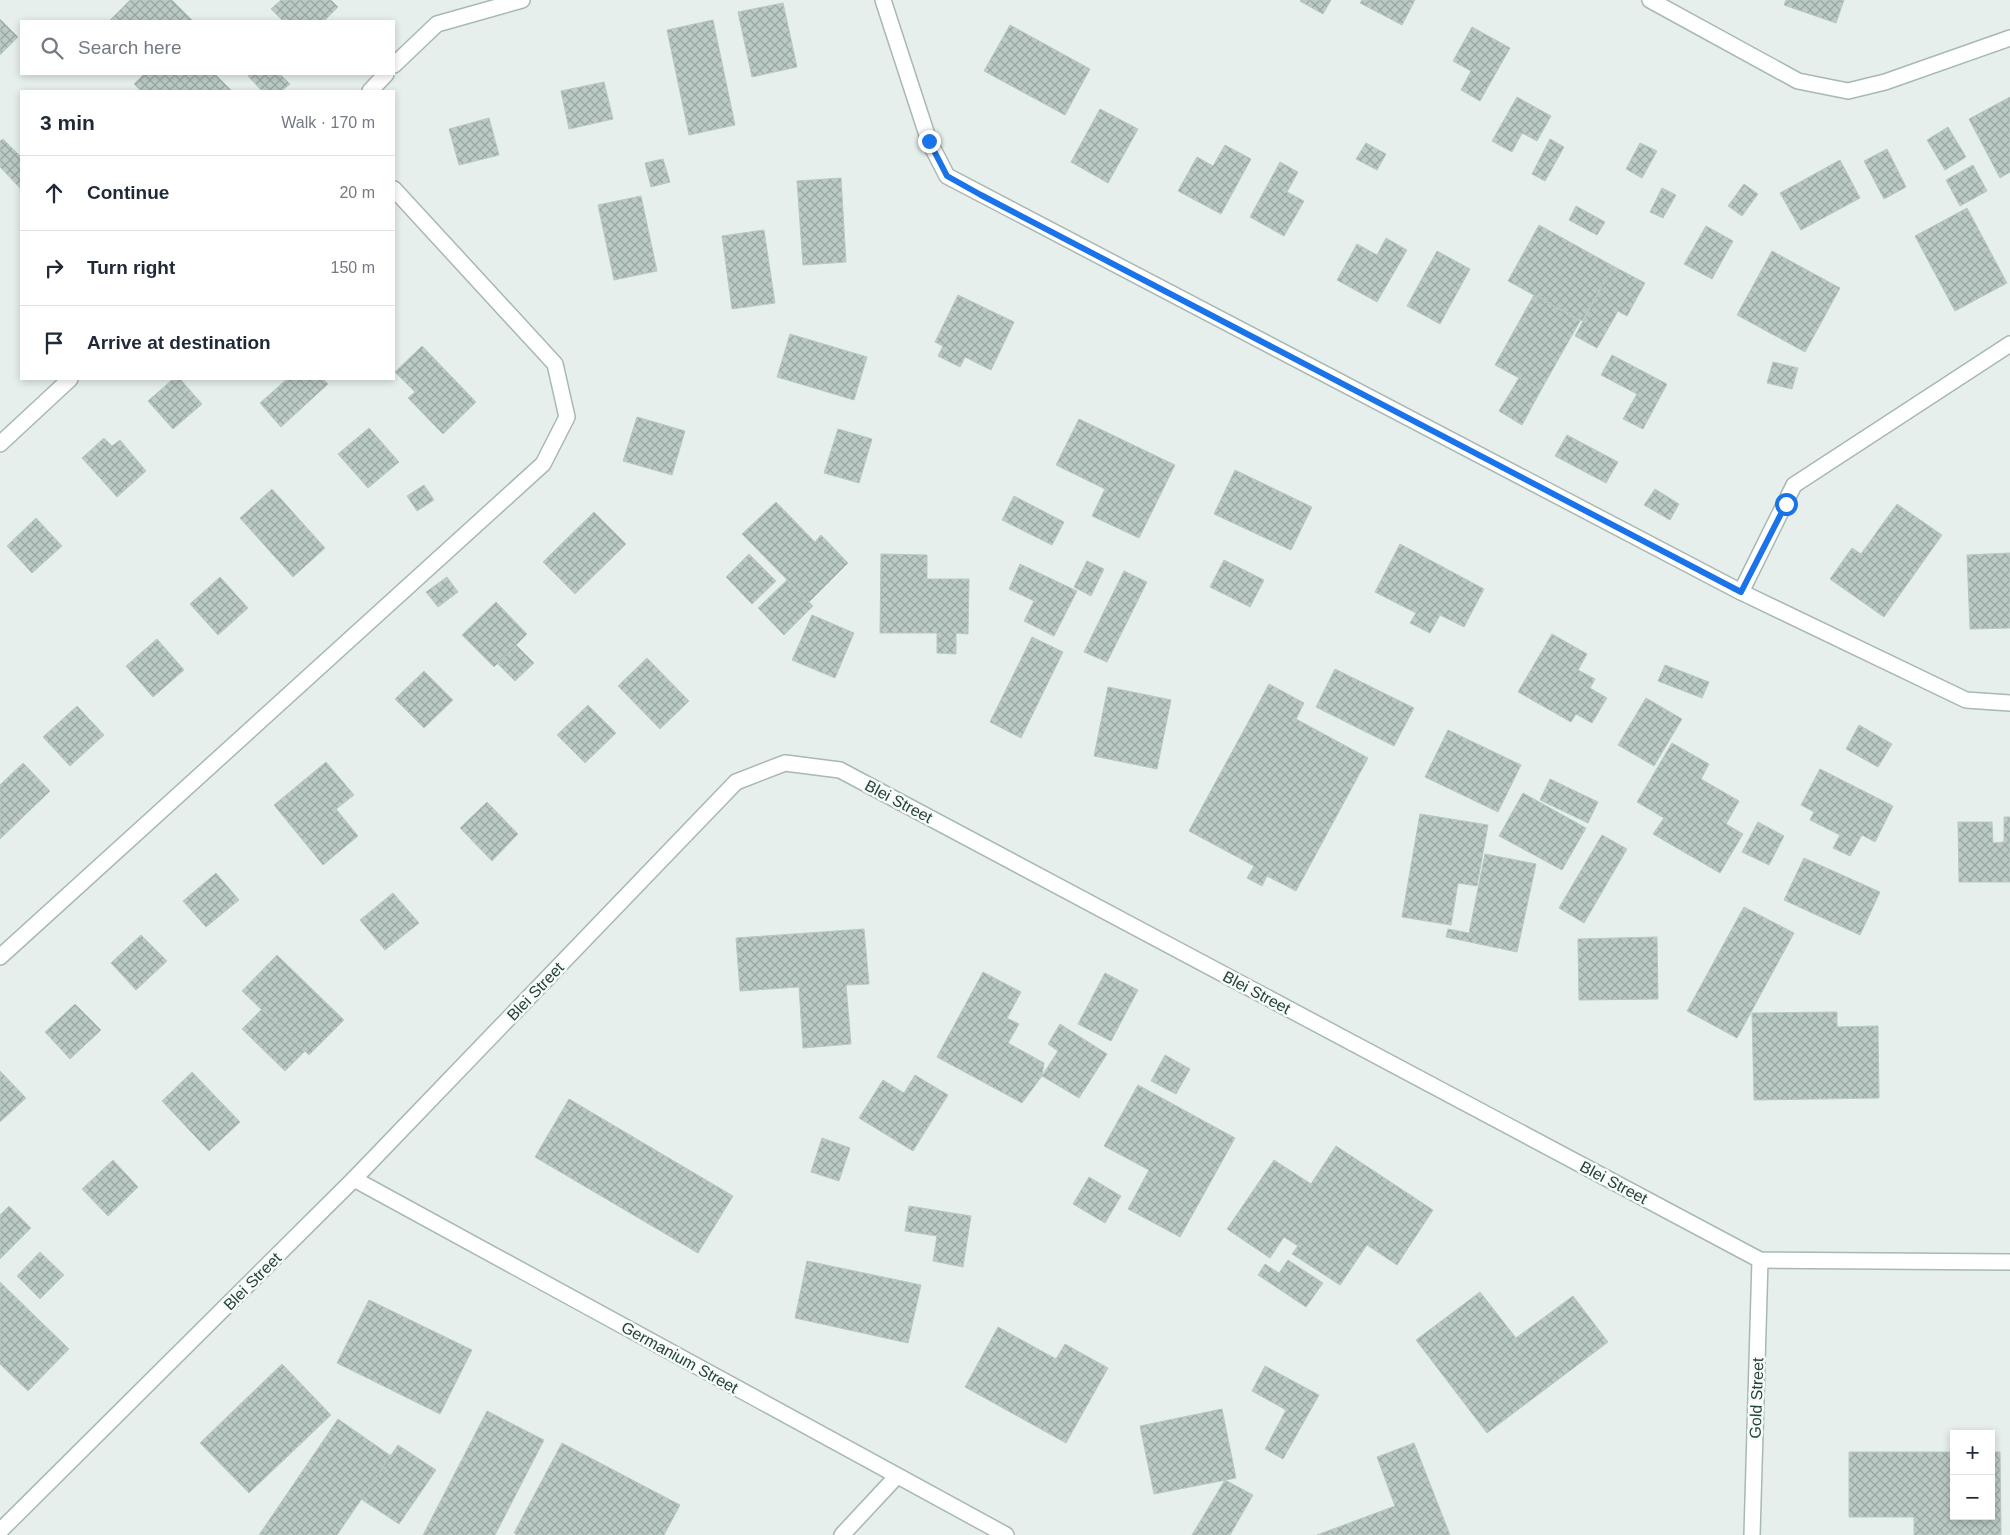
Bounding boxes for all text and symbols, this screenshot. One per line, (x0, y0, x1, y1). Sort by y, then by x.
search box (20, 20, 395, 75)
icon: search (38, 34, 66, 62)
text: Search here (78, 37, 182, 58)
text: 3 min (40, 111, 95, 134)
text: Walk · 170 m (281, 114, 375, 131)
route end (918, 130, 941, 153)
icon: ahead (40, 179, 68, 207)
text: Continue (87, 182, 169, 203)
text: 20 m (339, 184, 375, 201)
icon: right (40, 254, 68, 282)
text: Turn right (87, 257, 175, 278)
text: 150 m (331, 259, 375, 276)
icon: arrive (40, 329, 68, 357)
text: Arrive at destination (87, 332, 271, 353)
route start (1775, 493, 1798, 516)
street label: Blei Street (862, 777, 936, 827)
street label: Blei Street (504, 958, 567, 1024)
street label: Blei Street (1220, 968, 1294, 1018)
street label: Blei Street (1577, 1158, 1651, 1208)
street label: Blei Street (220, 1249, 285, 1313)
street label: Germanium Street (618, 1318, 742, 1397)
street label: Gold Street (1747, 1357, 1766, 1439)
map controls (1950, 1430, 1995, 1520)
button: + (1950, 1430, 1995, 1475)
button: − (1950, 1475, 1995, 1520)

